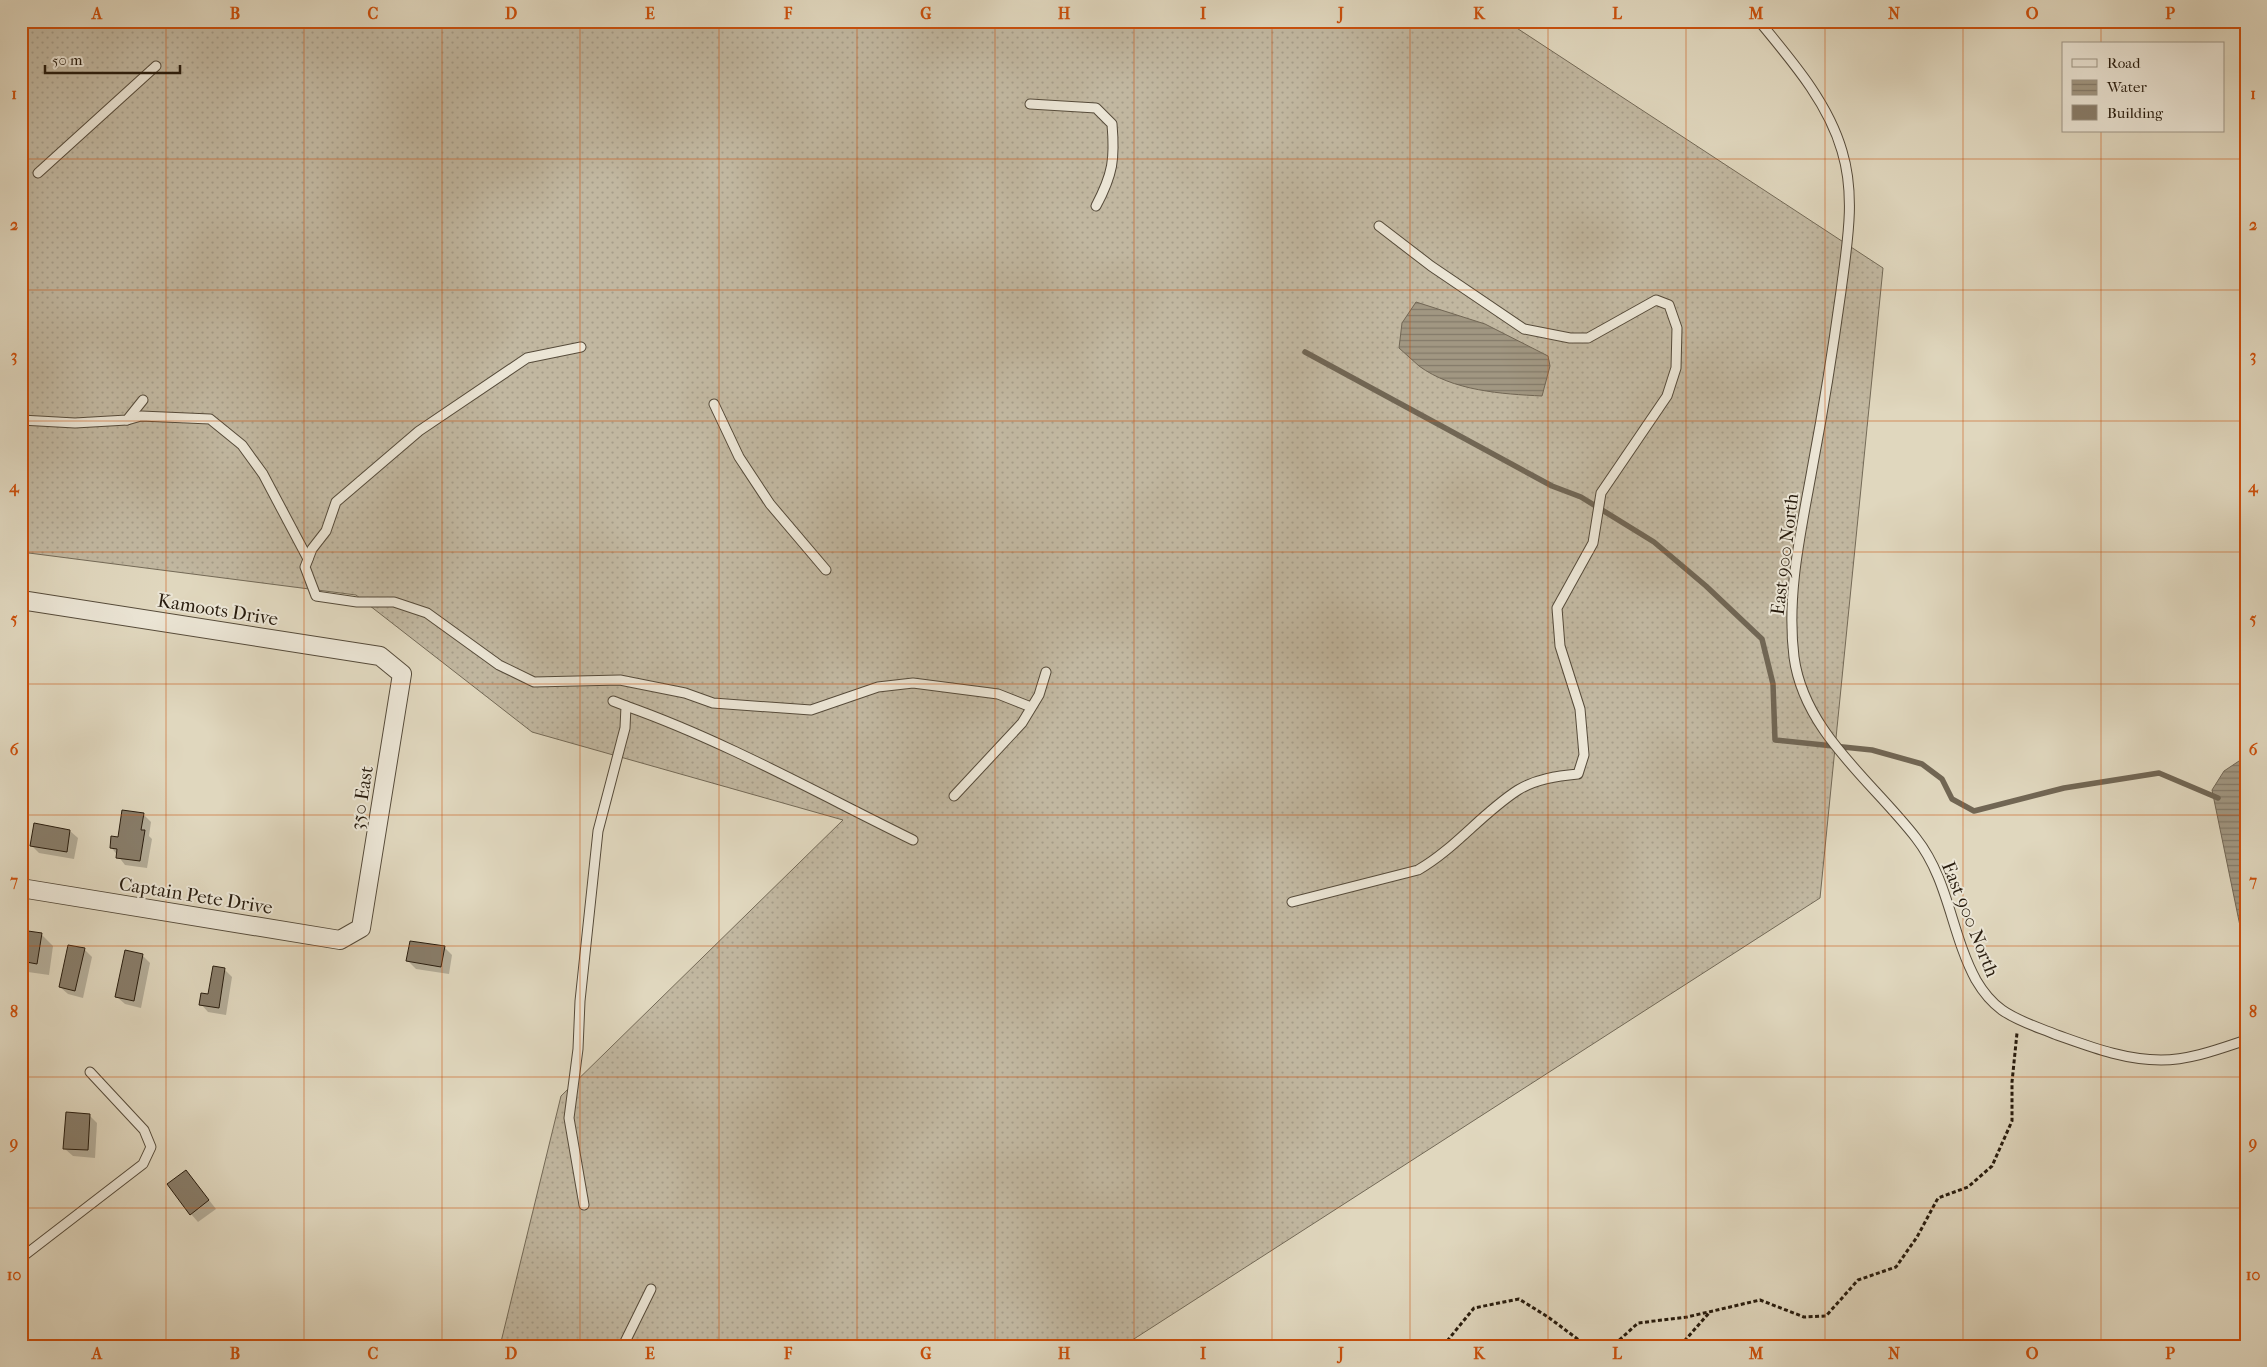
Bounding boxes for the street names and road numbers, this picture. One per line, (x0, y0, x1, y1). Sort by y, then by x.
street label: East 900 North (1767, 492, 1803, 616)
street label: Kamoots Drive (156, 590, 280, 630)
street label: 350 East (346, 764, 378, 832)
street label: East 900 North (1937, 858, 2003, 981)
street label: Captain Pete Drive (117, 873, 274, 919)

